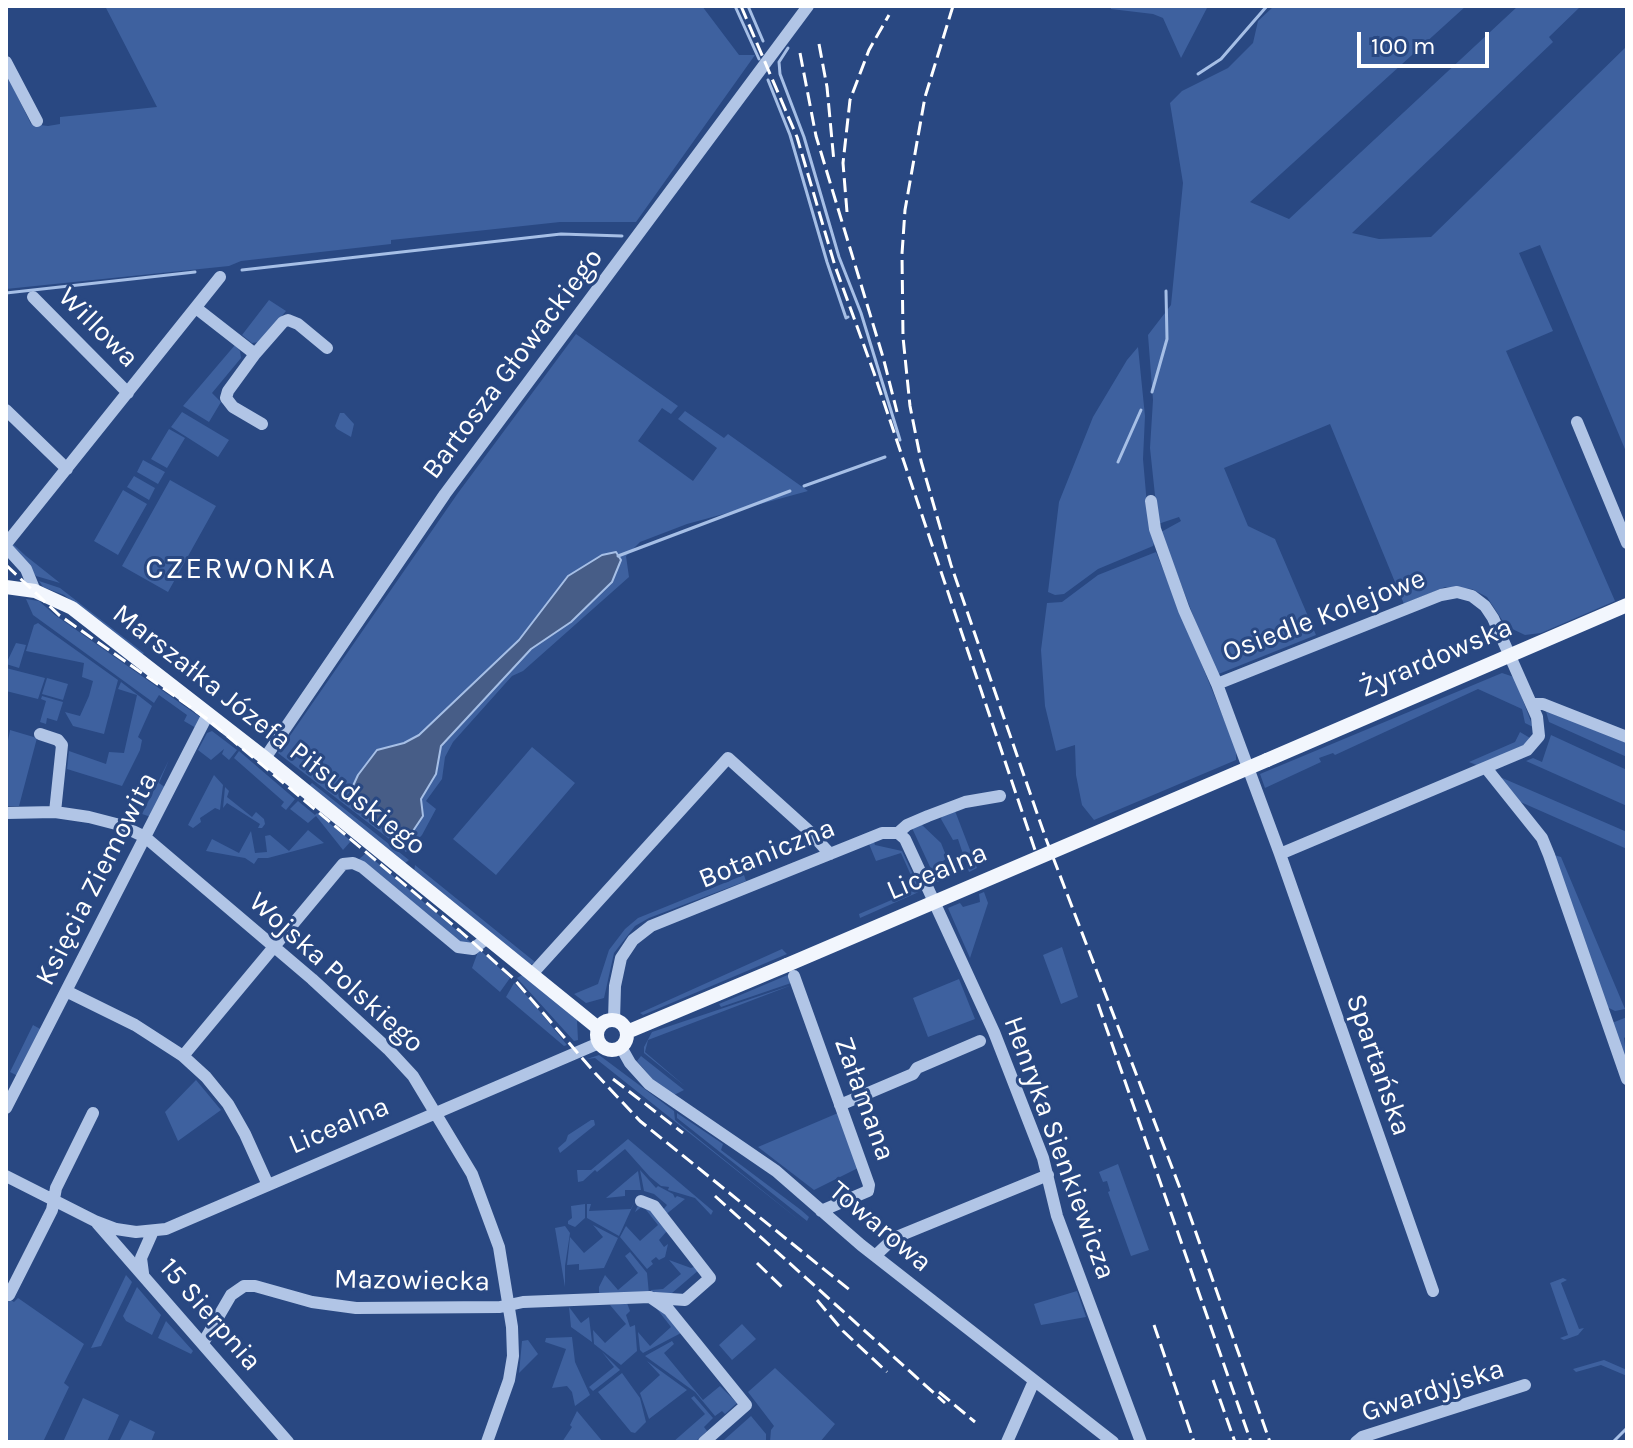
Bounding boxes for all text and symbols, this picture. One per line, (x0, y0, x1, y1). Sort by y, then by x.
scale bar (1361, 16, 1493, 66)
text: 100 m (1371, 32, 1436, 60)
street label: Bartosza Głowackiego (415, 242, 611, 486)
street label: Willowa (51, 281, 145, 375)
district label: CZERWONKA (145, 551, 337, 587)
street label: Osiedle Kolejowe (1218, 562, 1430, 670)
street label: Marszałka Józefa Piłsudskiego (106, 597, 432, 863)
street label: Żyrardowska (1354, 611, 1518, 705)
street label: Księcia Ziemowita (29, 767, 165, 991)
street label: Botaniczna (694, 811, 840, 897)
street label: Licealna (882, 836, 992, 908)
street label: Wojska Polskiego (242, 886, 430, 1060)
street label: Spartańska (1338, 990, 1418, 1140)
street label: Henryka Sienkiewicza (996, 1012, 1122, 1284)
street label: Załamana (826, 1033, 902, 1165)
street label: Licealna (284, 1090, 394, 1162)
street label: Towarowa (822, 1174, 938, 1280)
street label: 15 Sierpnia (152, 1252, 268, 1378)
street label: Mazowiecka (334, 1263, 490, 1299)
street label: Gwardyjska (1357, 1352, 1509, 1430)

